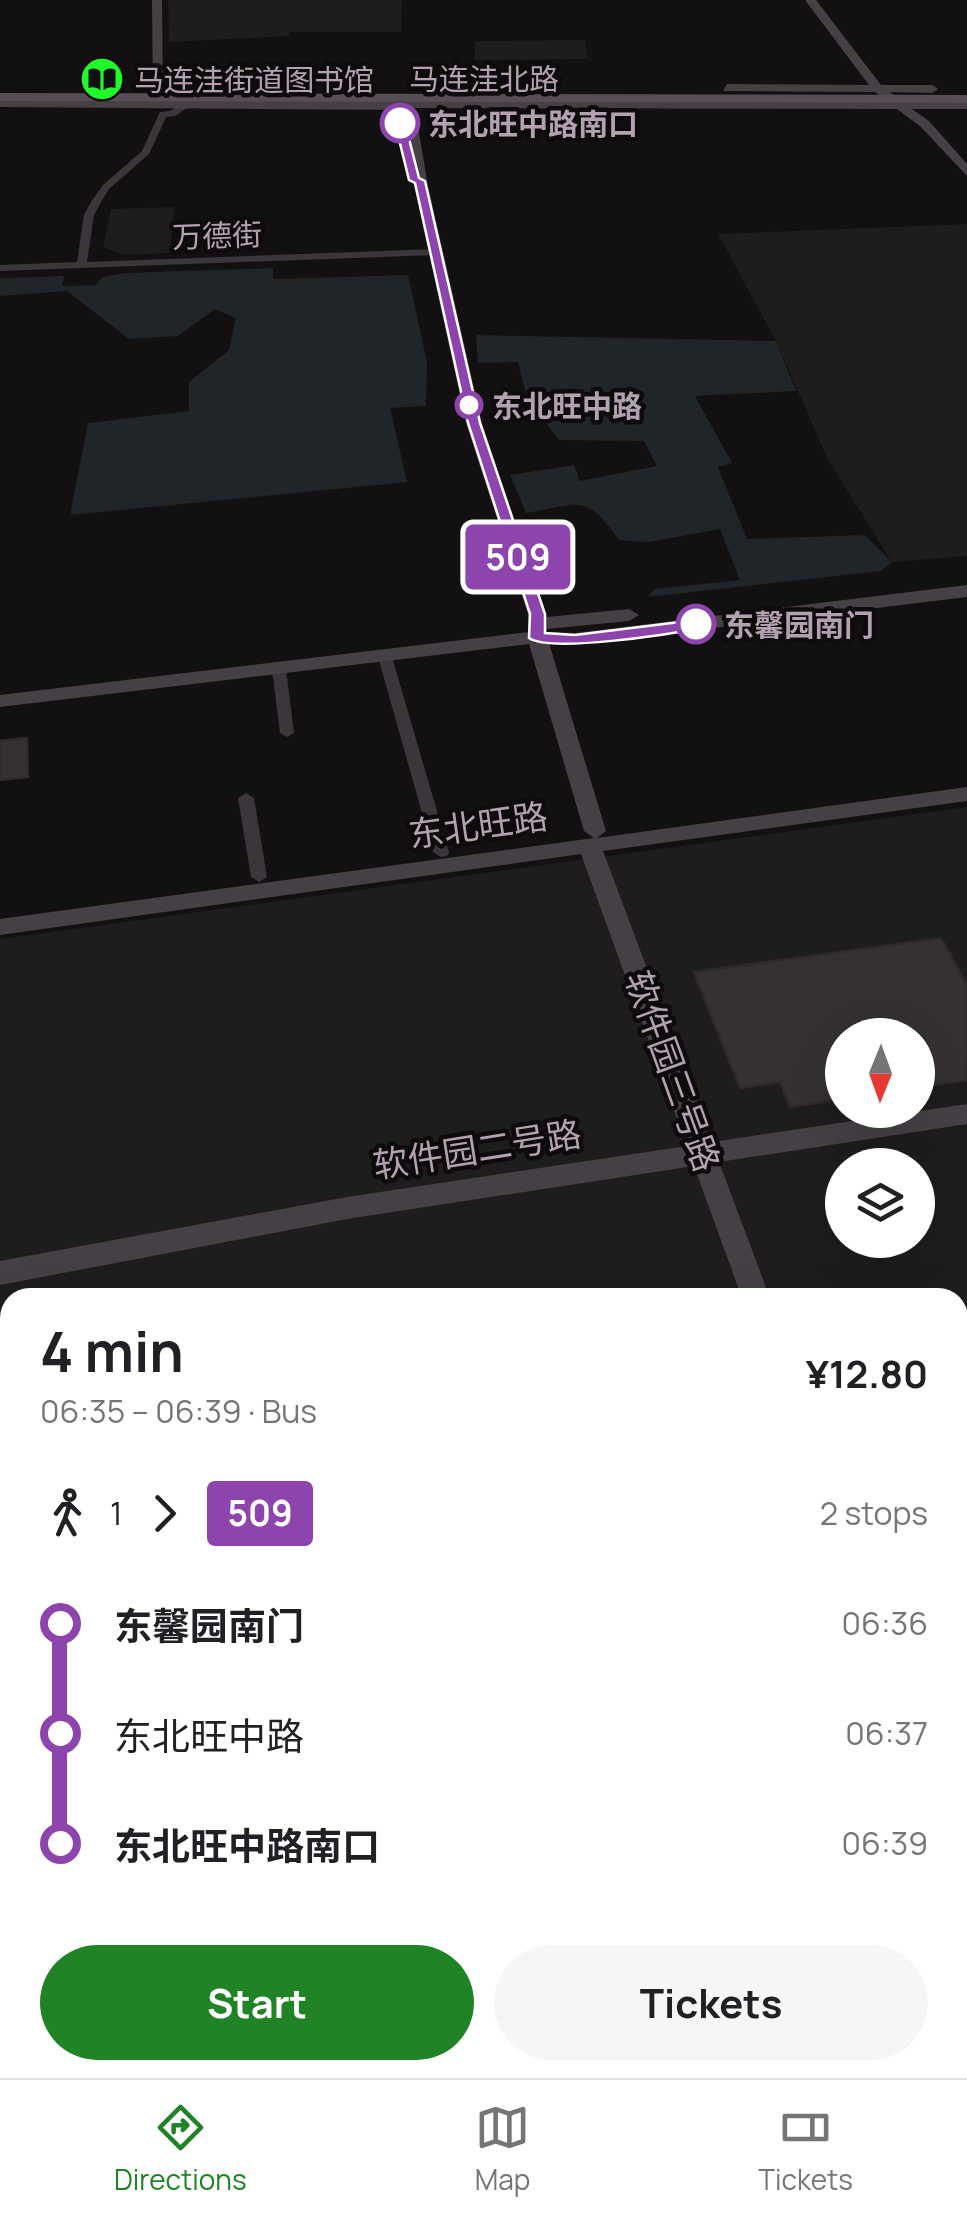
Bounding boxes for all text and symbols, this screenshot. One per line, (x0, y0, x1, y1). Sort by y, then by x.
library icon: 马连洼街道图书馆 (79, 56, 125, 102)
street label: 马连洼北路 (409, 58, 559, 99)
place label: 马连洼街道图书馆 (134, 59, 374, 100)
place label: 东北旺中路南口 (428, 103, 638, 144)
marker: 东北旺中路南口 (381, 104, 419, 142)
street label: 万德街 (171, 213, 263, 257)
place label: 东北旺中路 (492, 385, 642, 426)
marker: 东北旺中路 (456, 392, 482, 418)
line badge: 509 (460, 524, 576, 590)
text: 509 (485, 533, 551, 581)
place label: 东馨园南门 (724, 604, 874, 645)
marker: 东馨园南门 (677, 605, 715, 643)
street label: 东北旺路 (405, 791, 551, 859)
street label: 软件园三号路 (615, 964, 731, 1178)
north arrow (825, 1018, 935, 1128)
map controls (825, 1018, 935, 1258)
street label: 软件园二号路 (370, 1109, 584, 1189)
button: layers (825, 1148, 935, 1258)
text: 4 min (40, 1313, 184, 1389)
text: ¥12.80 (806, 1347, 928, 1399)
text: 06:35 – 06:39 · Bus (40, 1389, 317, 1433)
icon: walk (40, 1486, 95, 1541)
icon: forward (137, 1486, 192, 1541)
text: 509 (227, 1489, 293, 1537)
text: 1 (110, 1491, 122, 1535)
text: 2 stops (820, 1491, 928, 1535)
text: 东馨园南门 (114, 1599, 304, 1651)
text: 06:36 (842, 1601, 928, 1645)
text: 东北旺中路 (114, 1709, 304, 1761)
text: 06:37 (845, 1711, 928, 1755)
text: 东北旺中路南口 (114, 1819, 380, 1871)
text: 06:39 (842, 1821, 928, 1865)
button: Start (40, 1945, 474, 2060)
button: Tickets (494, 1945, 928, 2060)
tab: Directions (114, 2100, 247, 2198)
tab: Map (475, 2100, 530, 2198)
tab: Tickets (758, 2100, 853, 2198)

